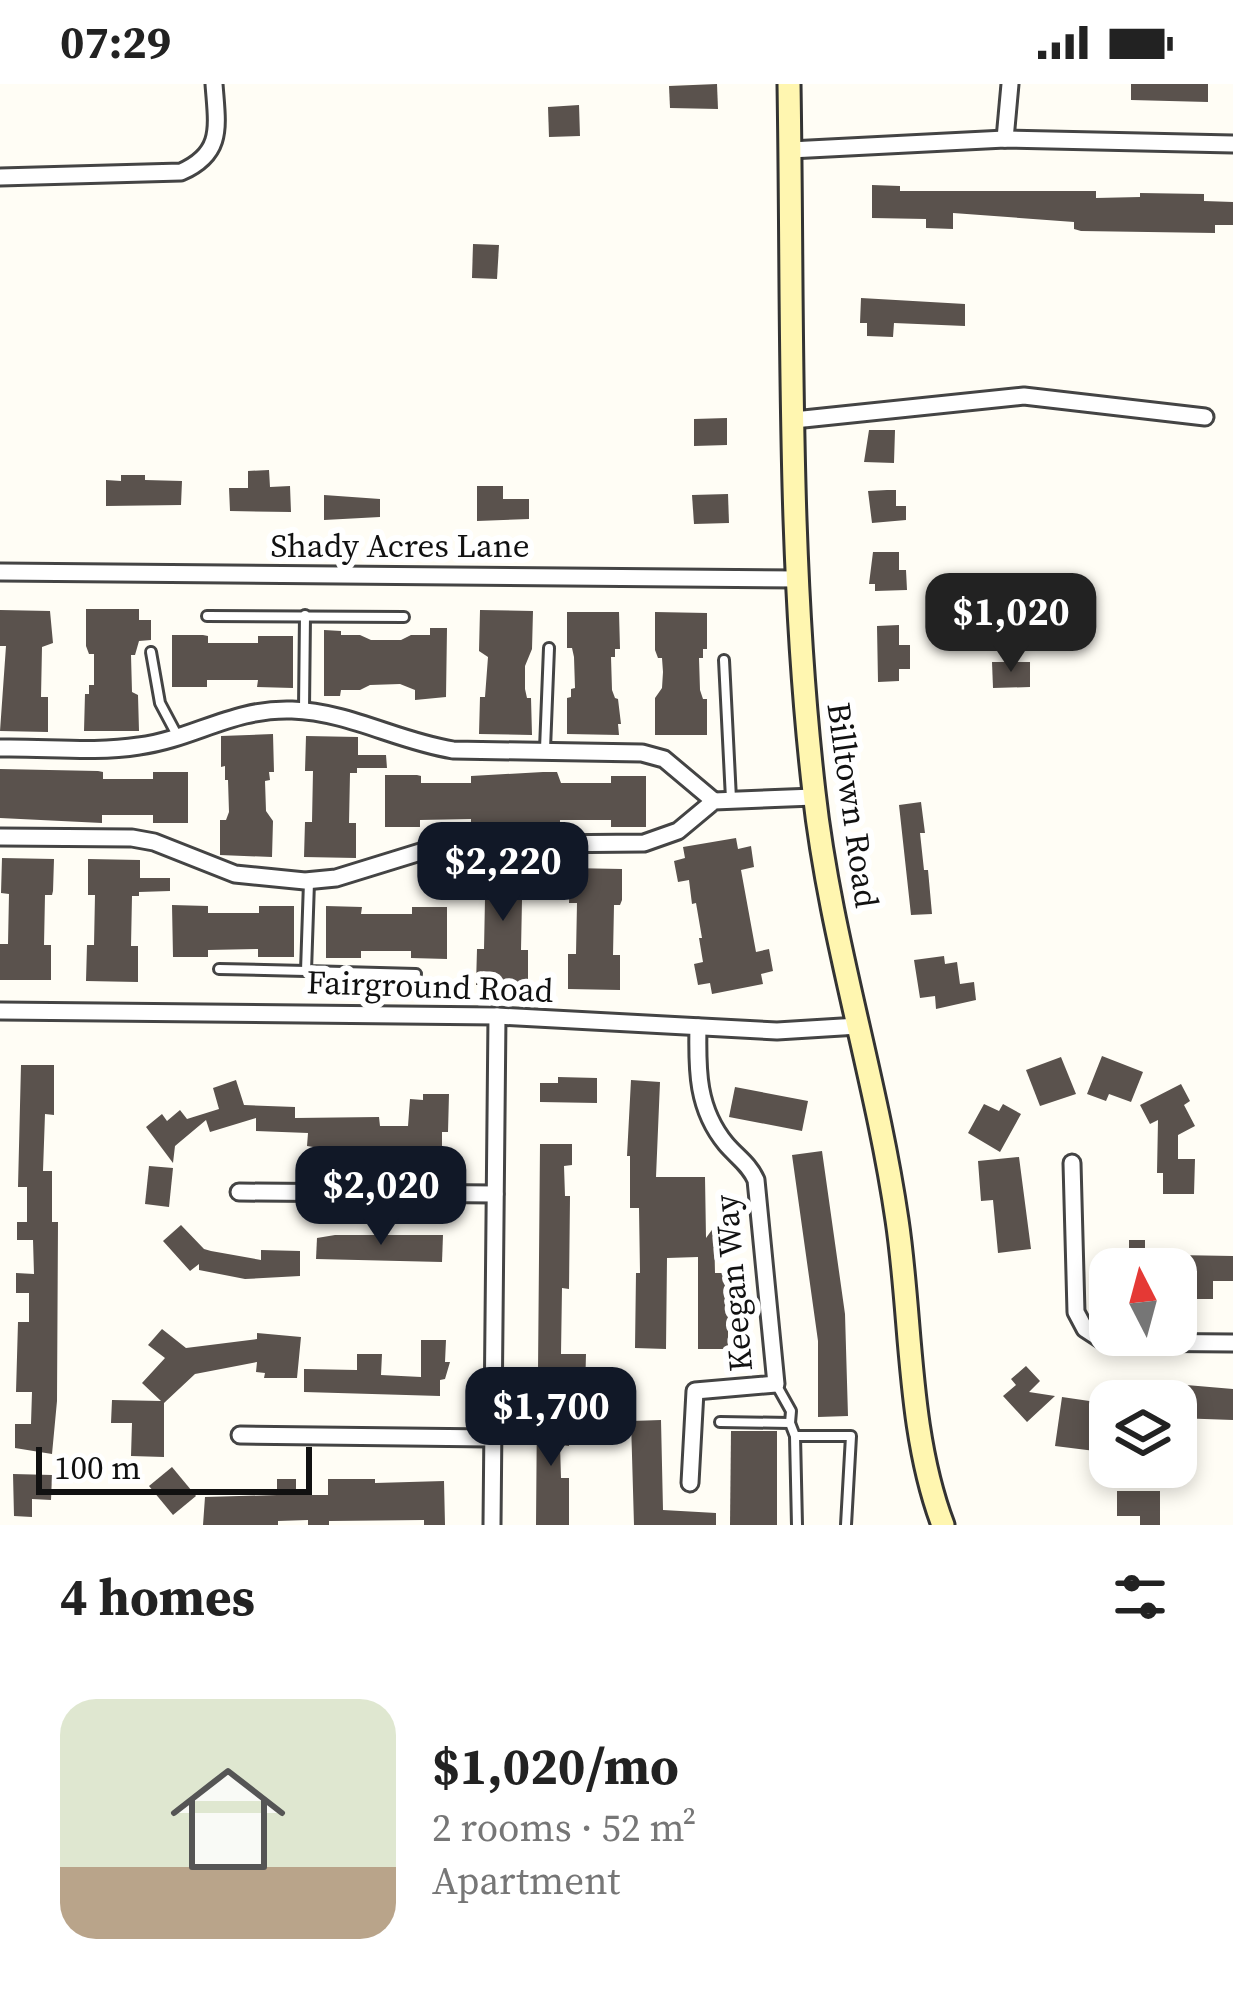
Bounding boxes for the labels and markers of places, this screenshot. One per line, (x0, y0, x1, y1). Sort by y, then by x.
pin: $1,020 (913, 573, 1109, 675)
pin: $2,220 (405, 822, 601, 924)
pin: $2,020 (283, 1146, 479, 1248)
pin: $1,700 (453, 1367, 649, 1469)

